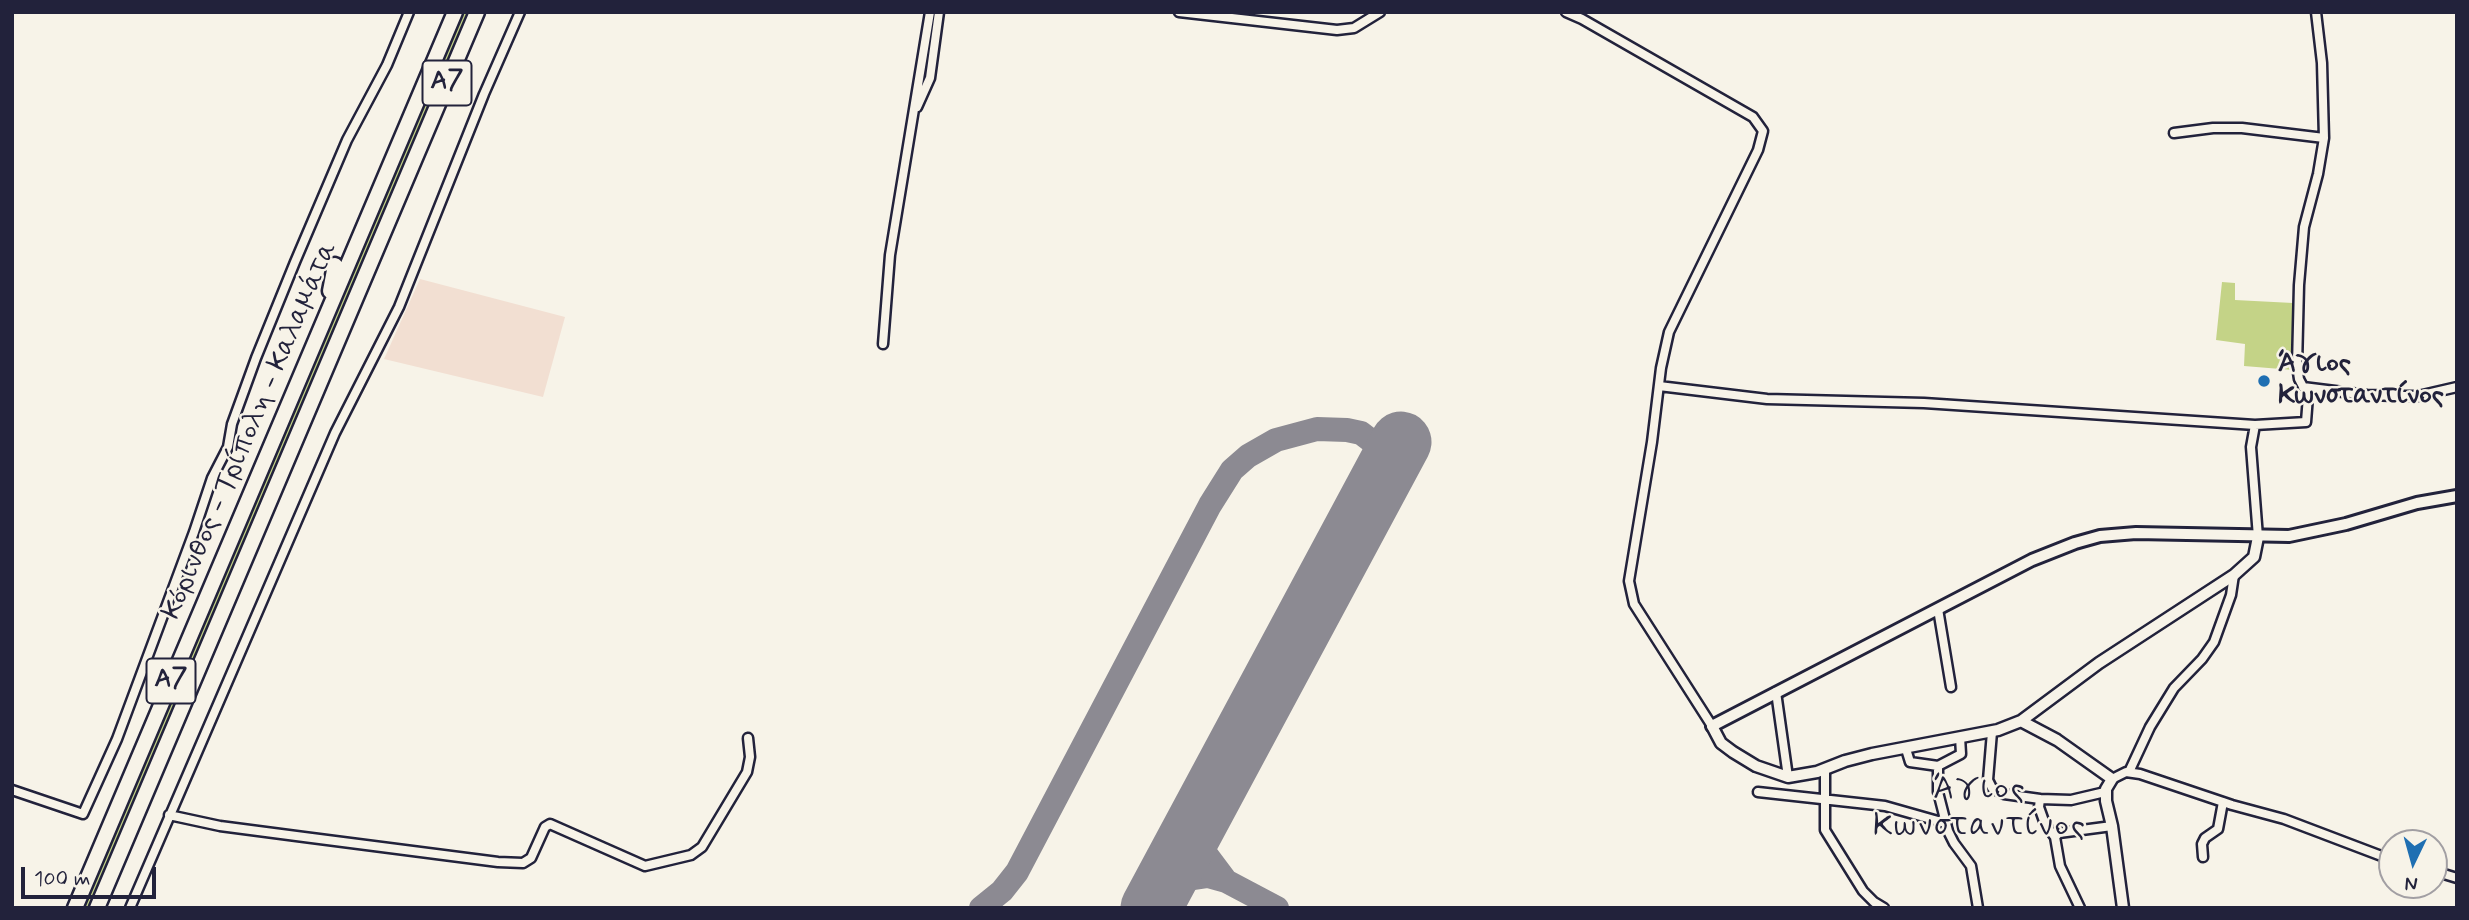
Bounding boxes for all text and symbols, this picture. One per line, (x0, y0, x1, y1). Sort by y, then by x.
road number: Α7 (422, 60, 472, 106)
street label: Κόρινθος - Τρίπολη - Καλαμάτα (156, 237, 346, 625)
place label: Άγιος Κωνσταντίνος (2278, 348, 2444, 414)
marker: Άγιος Κωνσταντίνος (2256, 373, 2272, 389)
road number: Α7 (146, 659, 196, 704)
district label: Άγιος Κωνσταντίνος (1875, 772, 2085, 847)
north arrow (2378, 829, 2448, 899)
scale bar (24, 853, 159, 897)
text: 100 m (34, 865, 90, 893)
text: N (2404, 870, 2419, 896)

